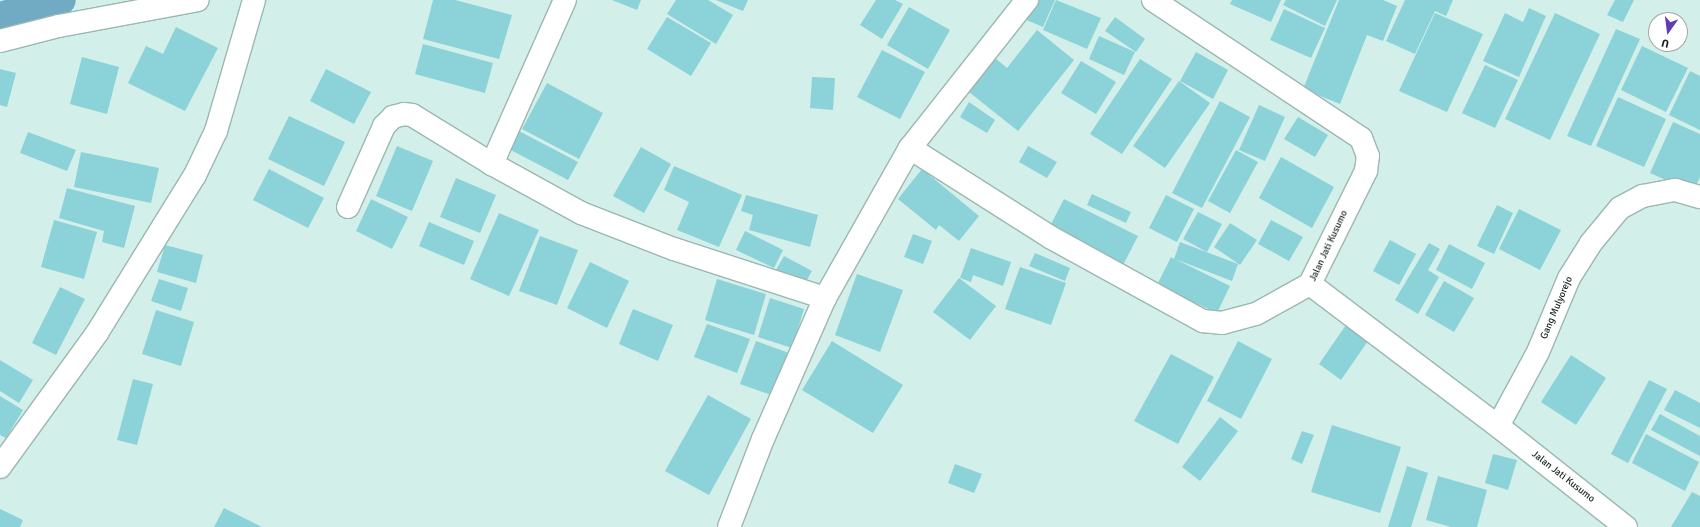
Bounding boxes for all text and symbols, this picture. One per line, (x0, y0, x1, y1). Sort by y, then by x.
north arrow (1648, 12, 1688, 52)
text: U (1660, 36, 1670, 50)
street label: Jalan Jati Kusumo (1307, 209, 1351, 283)
street label: Gang Mulyorejo (1538, 275, 1576, 341)
street label: Jalan Jati Kusumo (1529, 449, 1597, 505)

